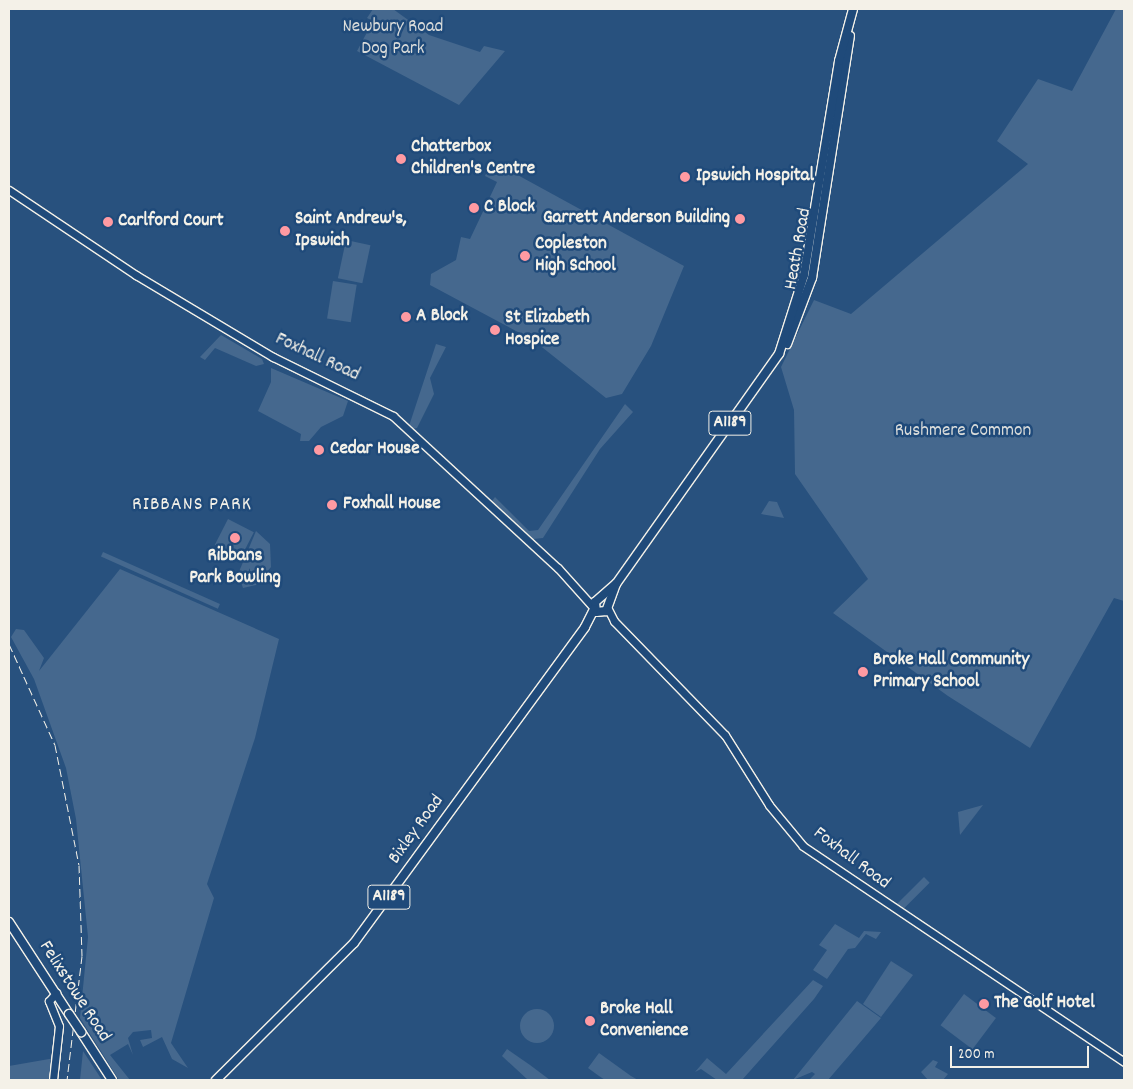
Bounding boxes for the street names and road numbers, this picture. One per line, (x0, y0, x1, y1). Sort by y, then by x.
street label: Heath Road (781, 206, 817, 292)
street label: Foxhall Road (271, 329, 363, 387)
road number: A1189 (708, 408, 752, 438)
street label: Bixley Road (384, 791, 450, 869)
street label: Foxhall Road (808, 823, 894, 895)
road number: A1189 (366, 882, 412, 912)
street label: Felixstowe Road (33, 937, 115, 1047)

